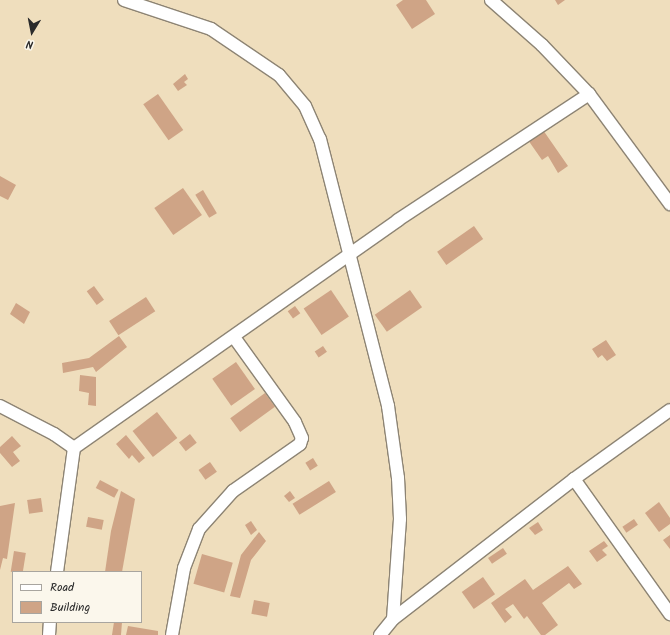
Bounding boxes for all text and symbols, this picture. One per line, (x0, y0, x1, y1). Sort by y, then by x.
north arrow (12, 12, 52, 52)
text: N (25, 34, 35, 53)
legend (12, 571, 142, 623)
text: Road (50, 578, 74, 597)
text: Building (50, 598, 90, 617)

